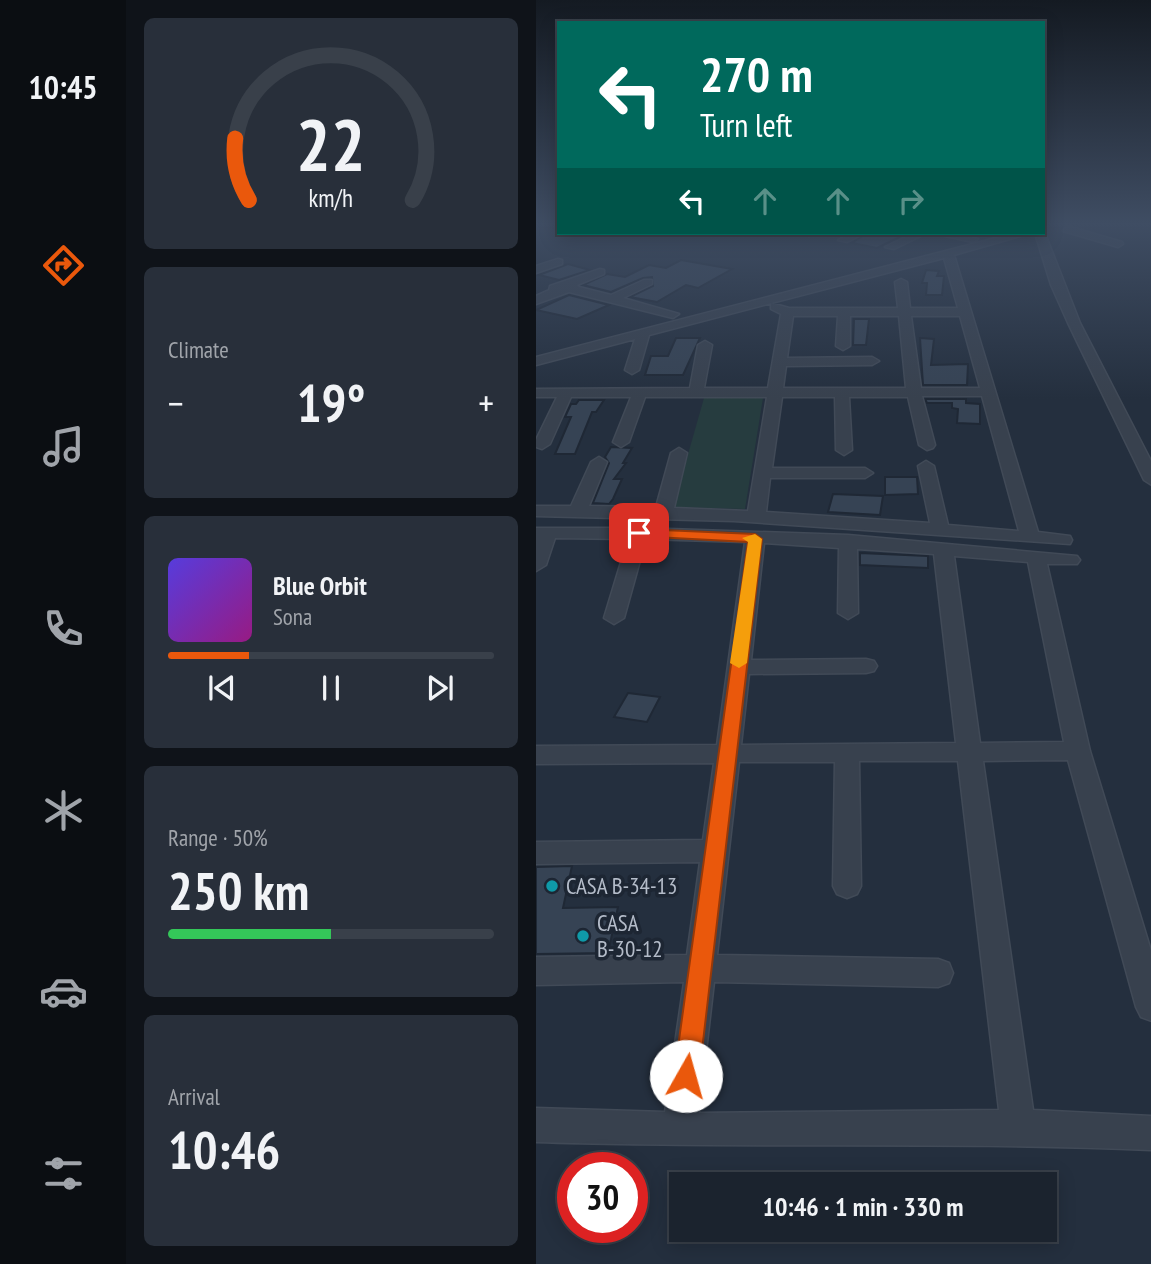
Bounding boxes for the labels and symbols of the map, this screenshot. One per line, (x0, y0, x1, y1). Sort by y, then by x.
pin (609, 503, 669, 563)
place label: CASA B-34-13 (566, 871, 677, 900)
marker: CASA B-34-13 (544, 878, 560, 894)
place label: CASA B-30-12 (597, 908, 663, 963)
marker: CASA B-30-12 (575, 928, 591, 944)
position arrow (649, 1039, 723, 1113)
speed limit sign: 30 (557, 1152, 648, 1243)

